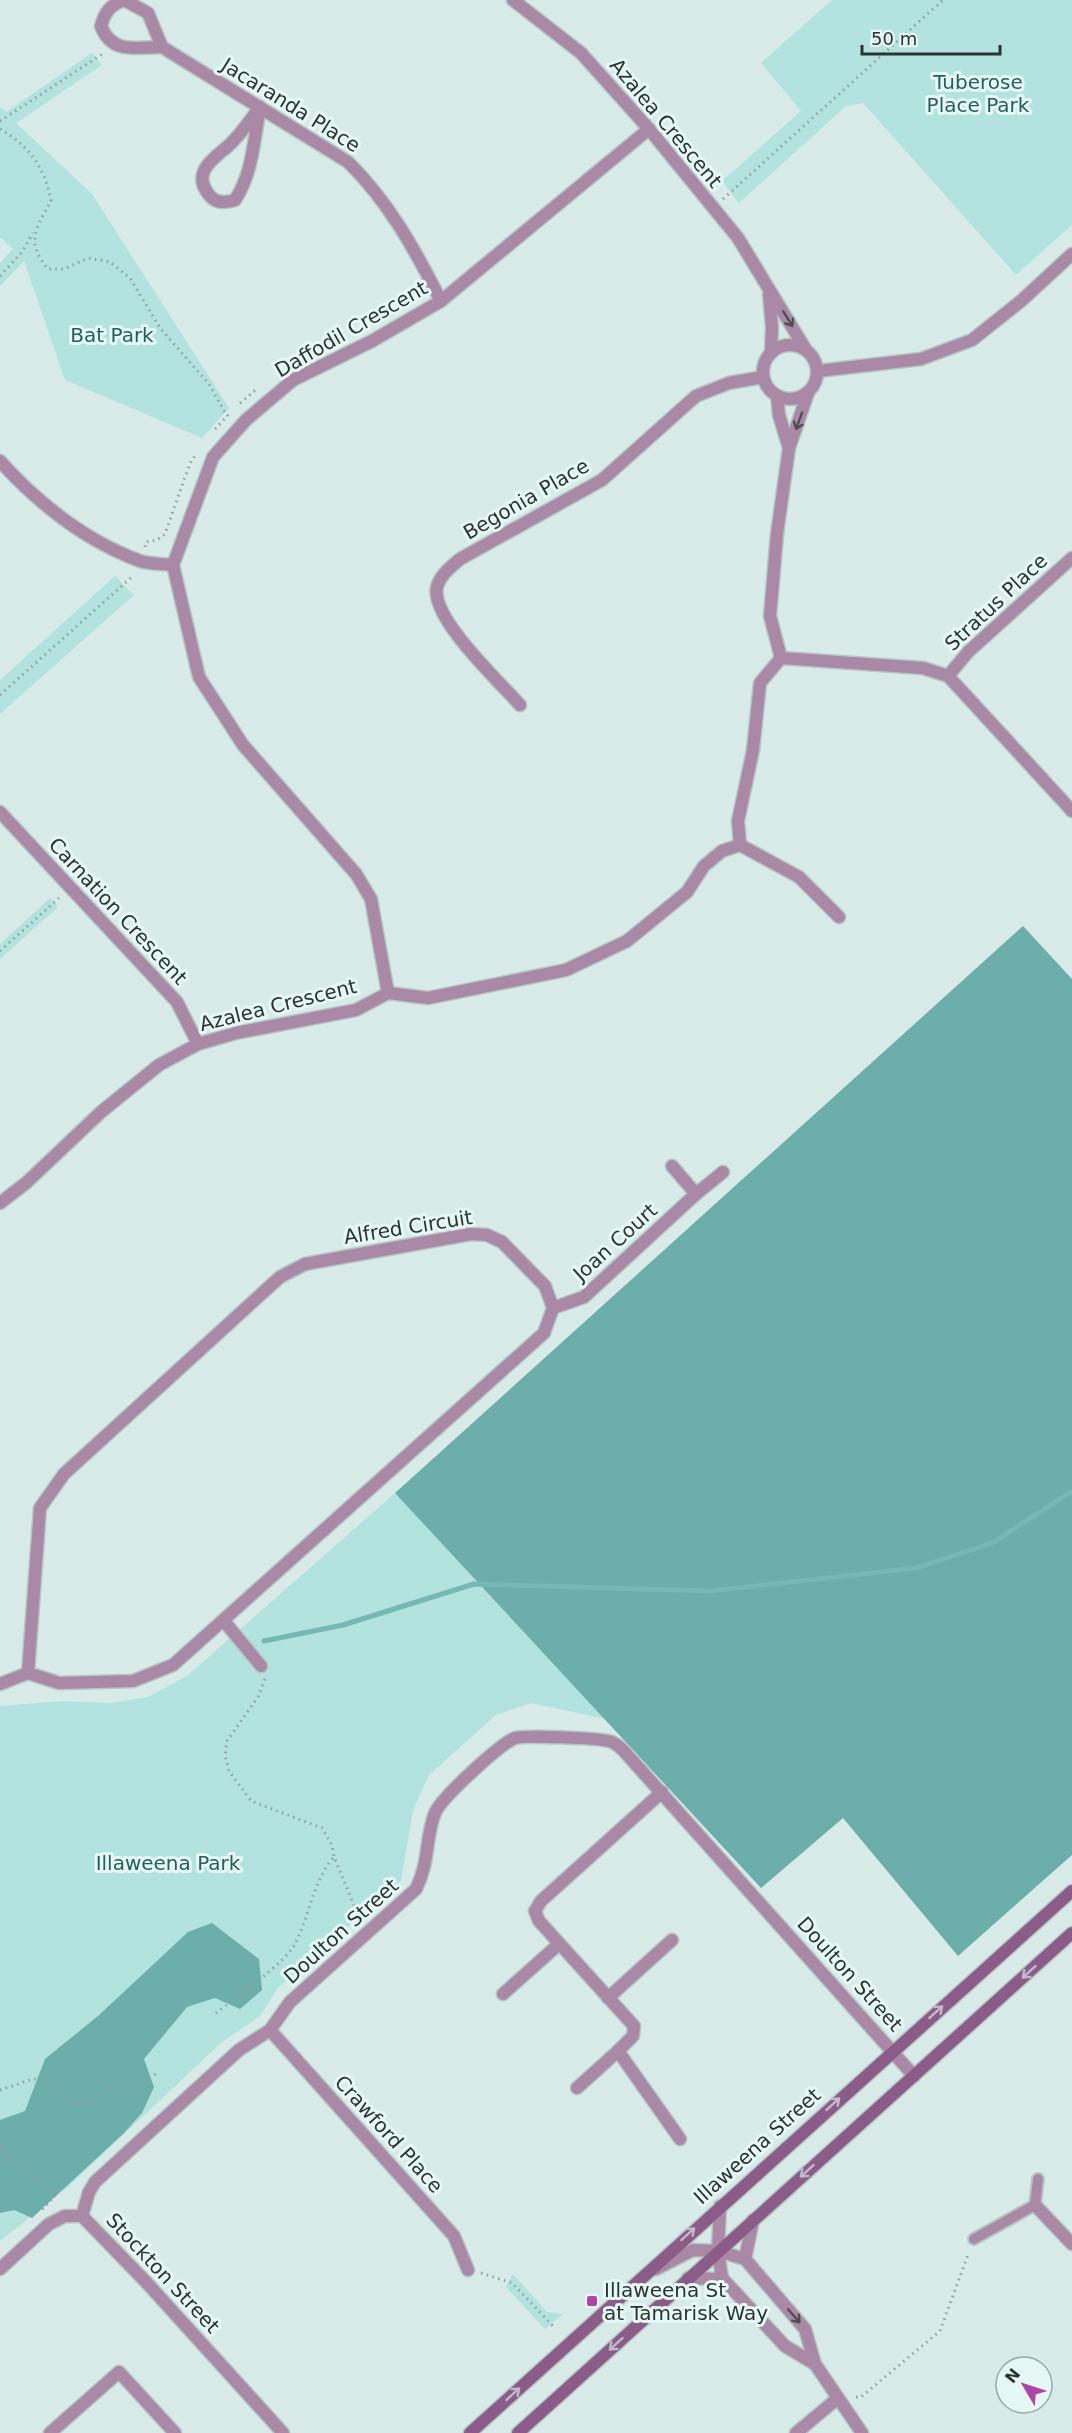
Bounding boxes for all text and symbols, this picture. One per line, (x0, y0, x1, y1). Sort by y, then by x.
scale bar (862, 18, 1000, 56)
text: 50 m (871, 28, 917, 49)
street label: Jacaranda Place (216, 52, 365, 157)
street label: Azalea Crescent (605, 54, 727, 193)
park label: Tuberose Place Park (927, 70, 1030, 117)
street label: Daffodil Crescent (270, 275, 432, 382)
one-way arrow (783, 310, 795, 327)
park label: Bat Park (70, 323, 154, 347)
one-way arrow (793, 411, 804, 430)
street label: Begonia Place (459, 453, 593, 545)
street label: Stratus Place (940, 548, 1052, 656)
street label: Carnation Crescent (44, 833, 192, 990)
street label: Azalea Crescent (197, 974, 359, 1036)
street label: Joan Court (567, 1198, 662, 1287)
street label: Alfred Circuit (342, 1205, 474, 1249)
park label: Illaweena Park (96, 1851, 241, 1875)
street label: Doulton Street (279, 1873, 403, 1989)
street label: Doulton Street (792, 1912, 908, 2036)
one-way arrow (1021, 1965, 1036, 1979)
one-way arrow (928, 2005, 943, 2019)
street label: Crawford Place (330, 2070, 448, 2198)
street label: Illaweena Street (689, 2083, 825, 2209)
one-way arrow (825, 2097, 840, 2111)
one-way arrow (800, 2164, 815, 2178)
street label: Stockton Street (101, 2208, 225, 2338)
one-way arrow (681, 2227, 696, 2241)
place label: Illaweena St at Tamarisk Way (604, 2278, 768, 2325)
marker: Illaweena St at Tamarisk Way (585, 2294, 599, 2308)
one-way arrow (787, 2308, 801, 2323)
one-way arrow (609, 2337, 624, 2351)
north arrow (994, 2355, 1054, 2415)
text: N (1001, 2365, 1024, 2387)
one-way arrow (505, 2387, 520, 2401)

